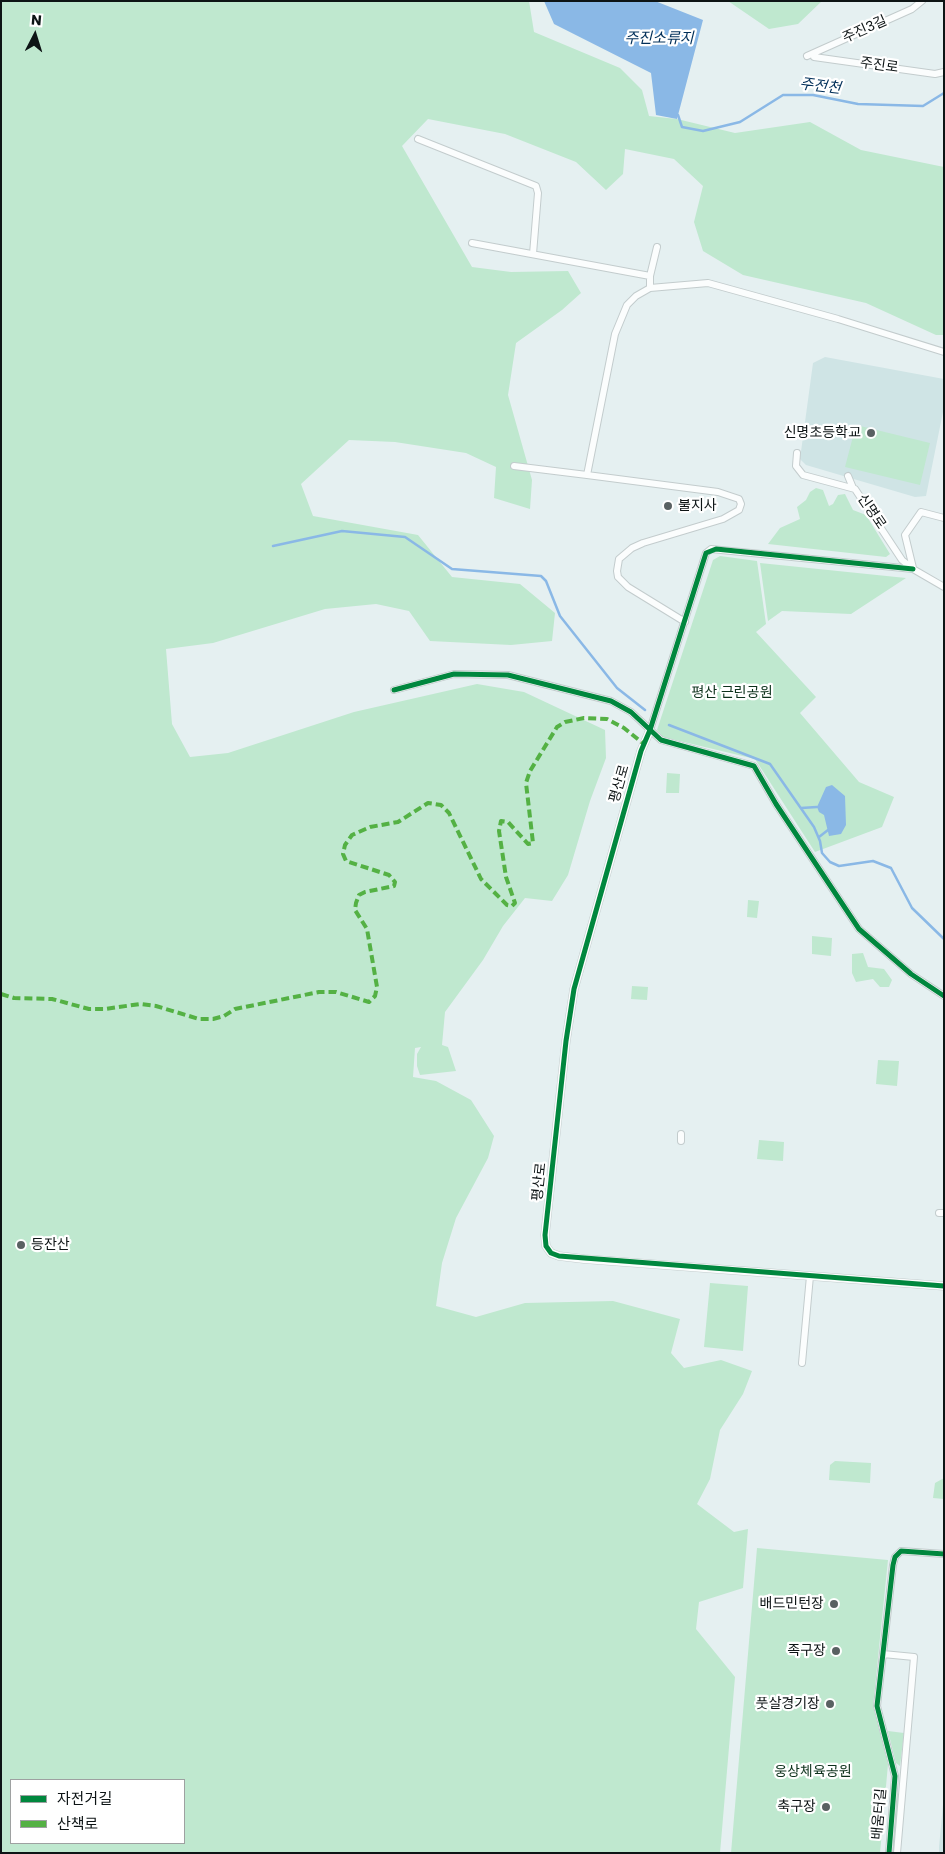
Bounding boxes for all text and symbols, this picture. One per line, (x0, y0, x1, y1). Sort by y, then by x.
north arrow (10, 10, 60, 60)
text: N (30, 10, 42, 30)
street label: 주진3길 (840, 13, 890, 47)
water label: 주진소류지 (625, 30, 693, 48)
street label: 주진로 (859, 55, 899, 77)
water label: 주전천 (798, 76, 842, 98)
place label: 신명초등학교 (784, 425, 861, 441)
marker: 신명초등학교 (865, 427, 877, 439)
street label: 신명로 (853, 491, 889, 533)
place label: 불지사 (678, 498, 717, 514)
marker: 불지사 (662, 500, 674, 512)
park label: 평산 근린공원 (691, 685, 773, 701)
street label: 평산로 (607, 763, 633, 805)
street label: 평산로 (530, 1162, 550, 1202)
place label: 등잔산 (31, 1237, 70, 1253)
marker: 등잔산 (15, 1239, 27, 1251)
place label: 배드민턴장 (760, 1596, 824, 1612)
marker: 배드민턴장 (828, 1598, 840, 1610)
place label: 족구장 (787, 1643, 826, 1659)
marker: 족구장 (830, 1645, 842, 1657)
place label: 풋살경기장 (756, 1696, 820, 1712)
marker: 풋살경기장 (824, 1698, 836, 1710)
park label: 웅상체육공원 (774, 1764, 852, 1780)
legend (10, 1779, 185, 1844)
text: 자전거길 (57, 1788, 112, 1809)
street label: 배움터길 (869, 1788, 891, 1840)
place label: 축구장 (777, 1799, 816, 1815)
marker: 축구장 (820, 1801, 832, 1813)
text: 산책로 (57, 1813, 98, 1834)

